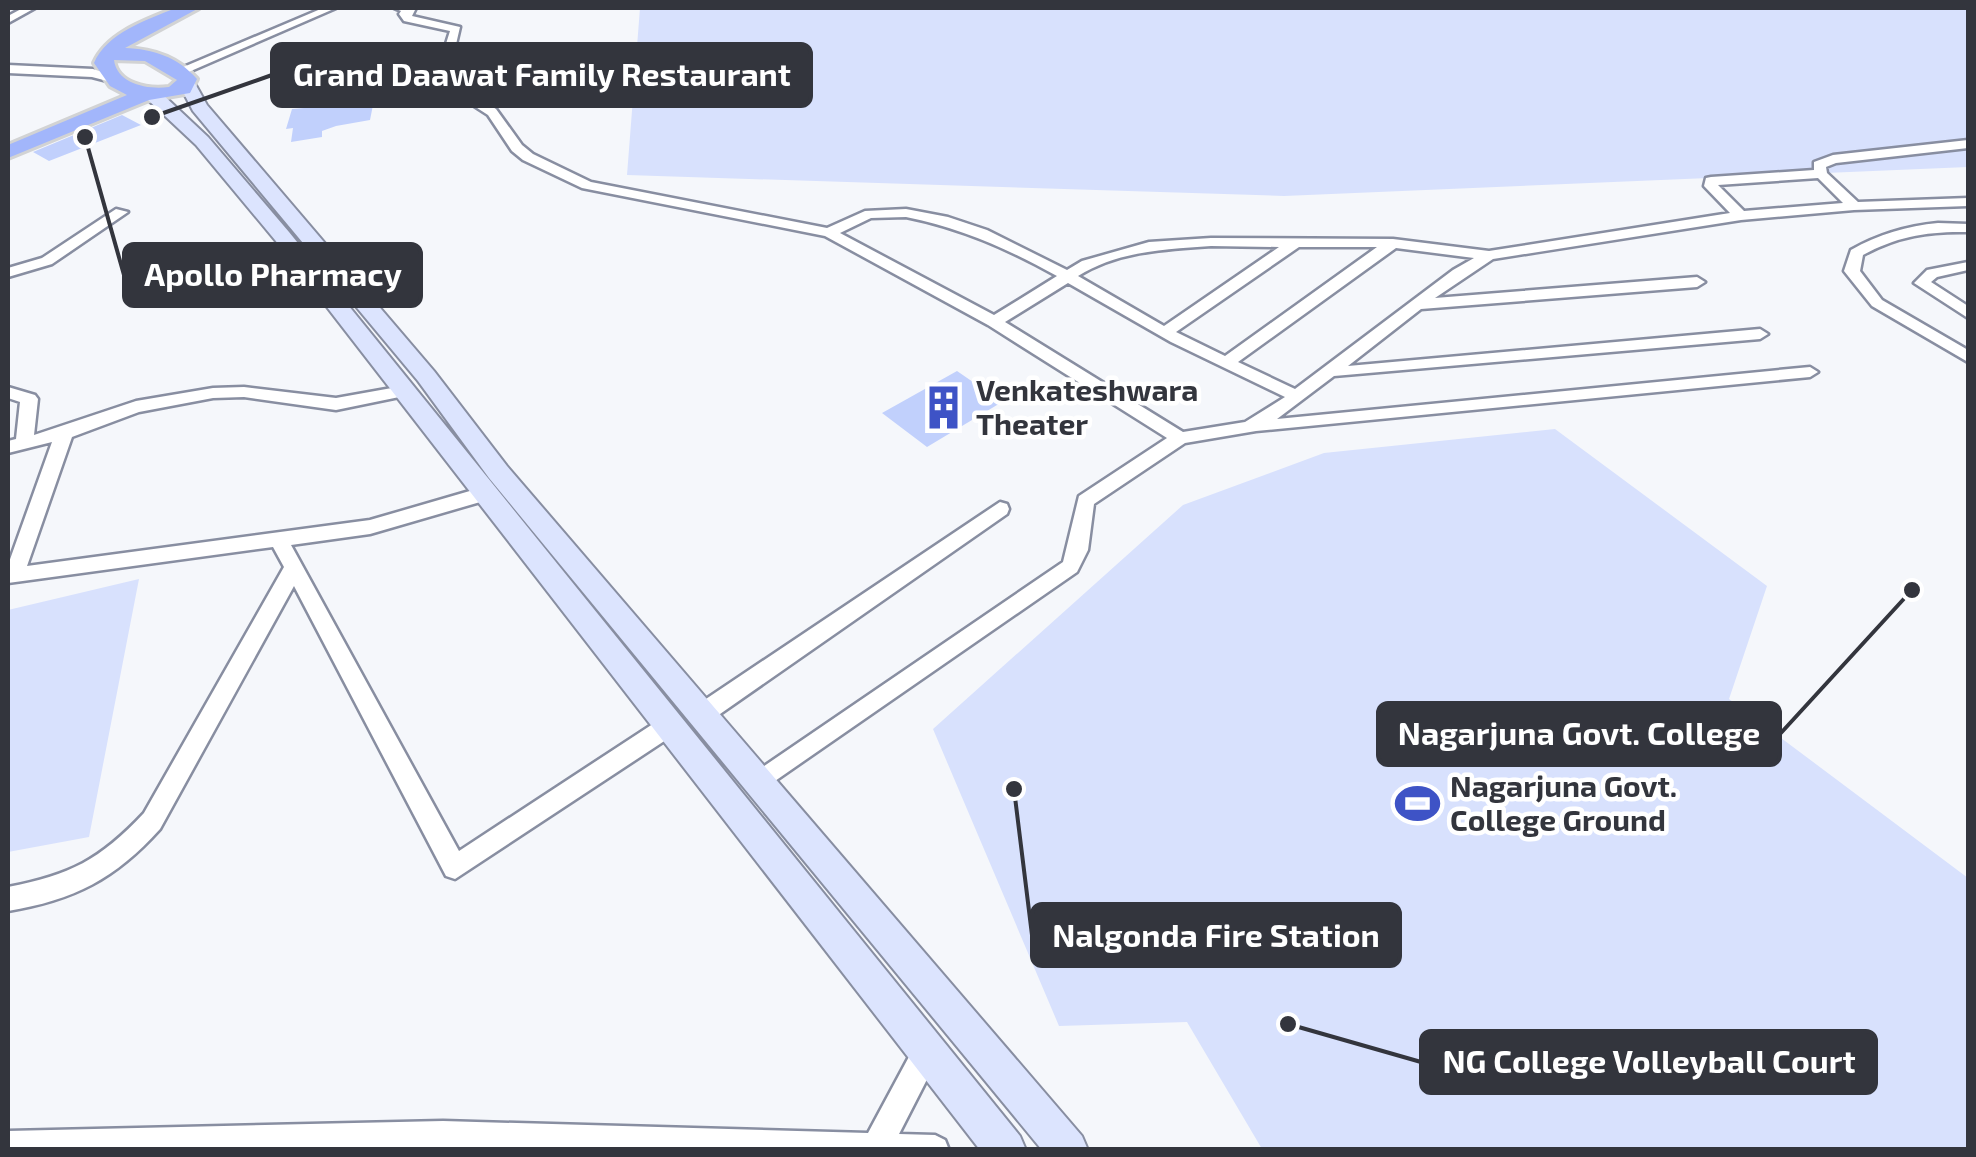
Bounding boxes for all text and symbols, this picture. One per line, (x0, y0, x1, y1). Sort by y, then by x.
callout: Grand Daawat Family Restaurant (272, 44, 811, 106)
text: Grand Daawat Family Restaurant (293, 54, 791, 93)
callout: Apollo Pharmacy (124, 244, 421, 306)
text: Apollo Pharmacy (144, 254, 402, 293)
place label: Venkateshwara Theater (976, 371, 1198, 441)
building icon: Venkateshwara Theater (919, 384, 967, 432)
callout: Nagarjuna Govt. College (1378, 703, 1780, 765)
text: Nagarjuna Govt. College (1398, 713, 1760, 751)
place label: Nagarjuna Govt. College Ground (1450, 767, 1677, 837)
sports icon: Nagarjuna Govt. College Ground (1393, 780, 1441, 828)
callout: Nalgonda Fire Station (1032, 904, 1400, 966)
text: Nalgonda Fire Station (1052, 915, 1380, 953)
callout: NG College Volleyball Court (1421, 1031, 1876, 1093)
text: NG College Volleyball Court (1442, 1041, 1856, 1080)

